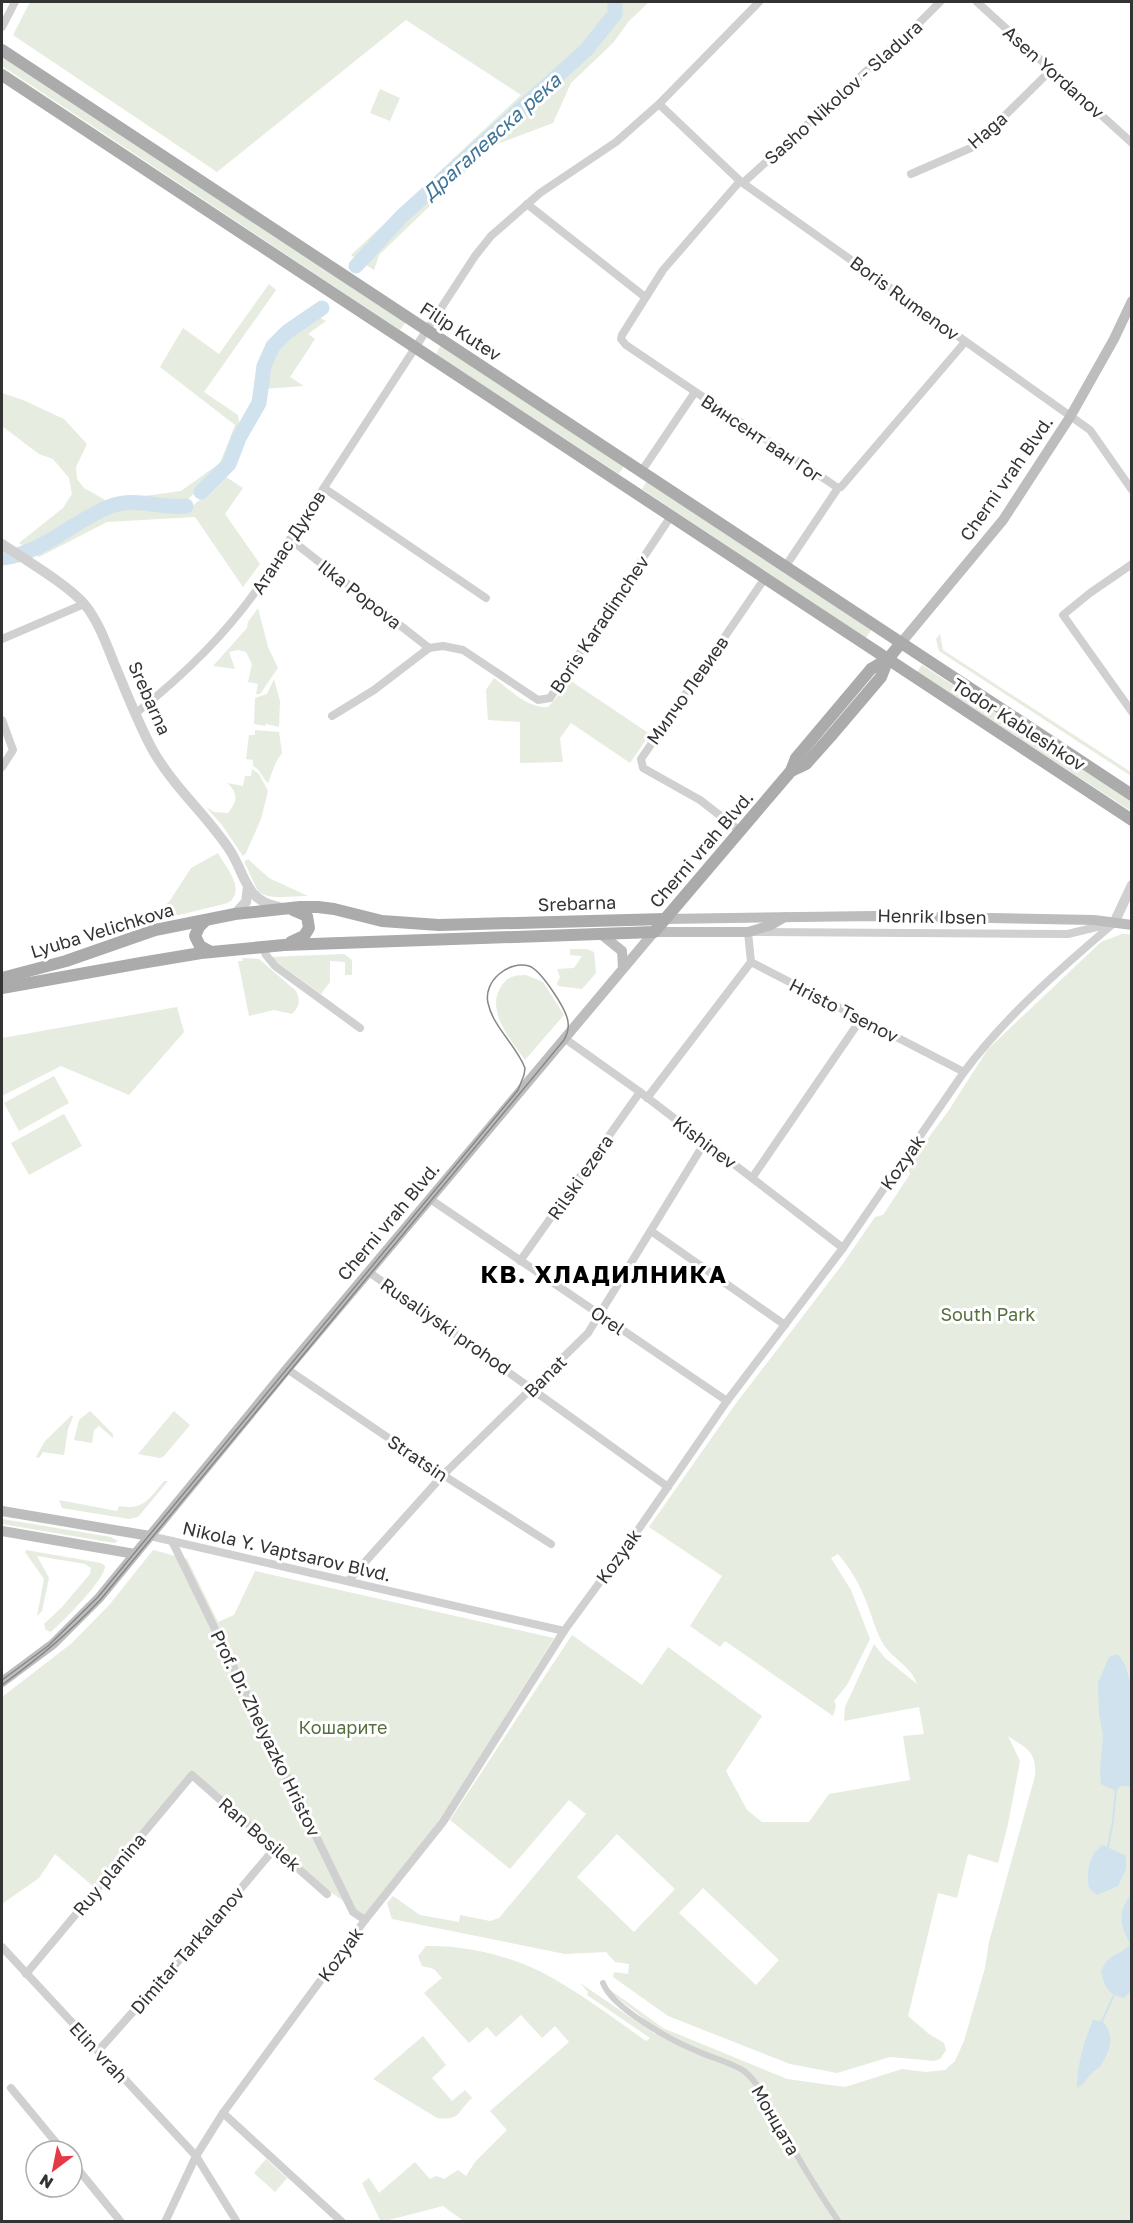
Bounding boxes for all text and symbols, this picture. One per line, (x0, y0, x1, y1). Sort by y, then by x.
street label: Sasho Nikolov - Sladura (759, 15, 927, 169)
street label: Asen Yordanov (999, 21, 1109, 123)
water label: Драгалевска река (416, 67, 566, 205)
street label: Haga (963, 107, 1011, 153)
street label: Boris Rumenov (846, 251, 964, 345)
street label: Filip Kutev (416, 297, 506, 365)
street label: Винсент ван Гог (697, 389, 827, 487)
street label: Cherni vrah Blvd. (955, 411, 1057, 545)
street label: Атанас Дуков (246, 486, 330, 598)
street label: Boris Karadimchev (545, 551, 653, 697)
street label: Ilka Popova (314, 555, 406, 633)
street label: Милчо Левиев (641, 632, 733, 748)
street label: Srebarna (124, 658, 176, 738)
street label: Todor Kableshkov (948, 673, 1090, 775)
street label: Cherni vrah Blvd. (644, 786, 758, 912)
street label: Srebarna (537, 891, 617, 915)
street label: Lyuba Velichkova (28, 898, 176, 962)
street label: Henrik Ibsen (877, 904, 987, 928)
street label: Hristo Tsenov (786, 973, 902, 1047)
street label: Kishinev (669, 1111, 741, 1173)
street label: Rilski ezera (543, 1130, 617, 1224)
street label: Kozyak (875, 1130, 929, 1194)
street label: Cherni vrah Blvd. (332, 1157, 444, 1285)
district label: КВ. ХЛАДИЛНИКА (480, 1259, 728, 1288)
street label: Rusaliyski prohod (377, 1273, 515, 1379)
street label: Orel (587, 1301, 629, 1339)
park label: South Park (941, 1303, 1035, 1325)
street label: Banat (519, 1350, 571, 1402)
street label: Stratsin (384, 1430, 452, 1486)
street label: Nikola Y. Vaptsarov Blvd. (181, 1516, 393, 1586)
street label: Kozyak (591, 1524, 645, 1588)
street label: Prof. Dr. Zhelyazko Hristov (206, 1626, 326, 1840)
park label: Кошарите (299, 1716, 387, 1738)
street label: Ran Bosilek (215, 1792, 305, 1876)
street label: Ruy planina (68, 1828, 150, 1920)
street label: Dimitar Tarkalanov (126, 1882, 248, 2018)
street label: Kozyak (313, 1922, 367, 1986)
street label: Elin vrah (65, 2017, 133, 2087)
street label: Монцата (747, 2081, 805, 2159)
north arrow (24, 2139, 84, 2199)
text: N (36, 2170, 57, 2193)

